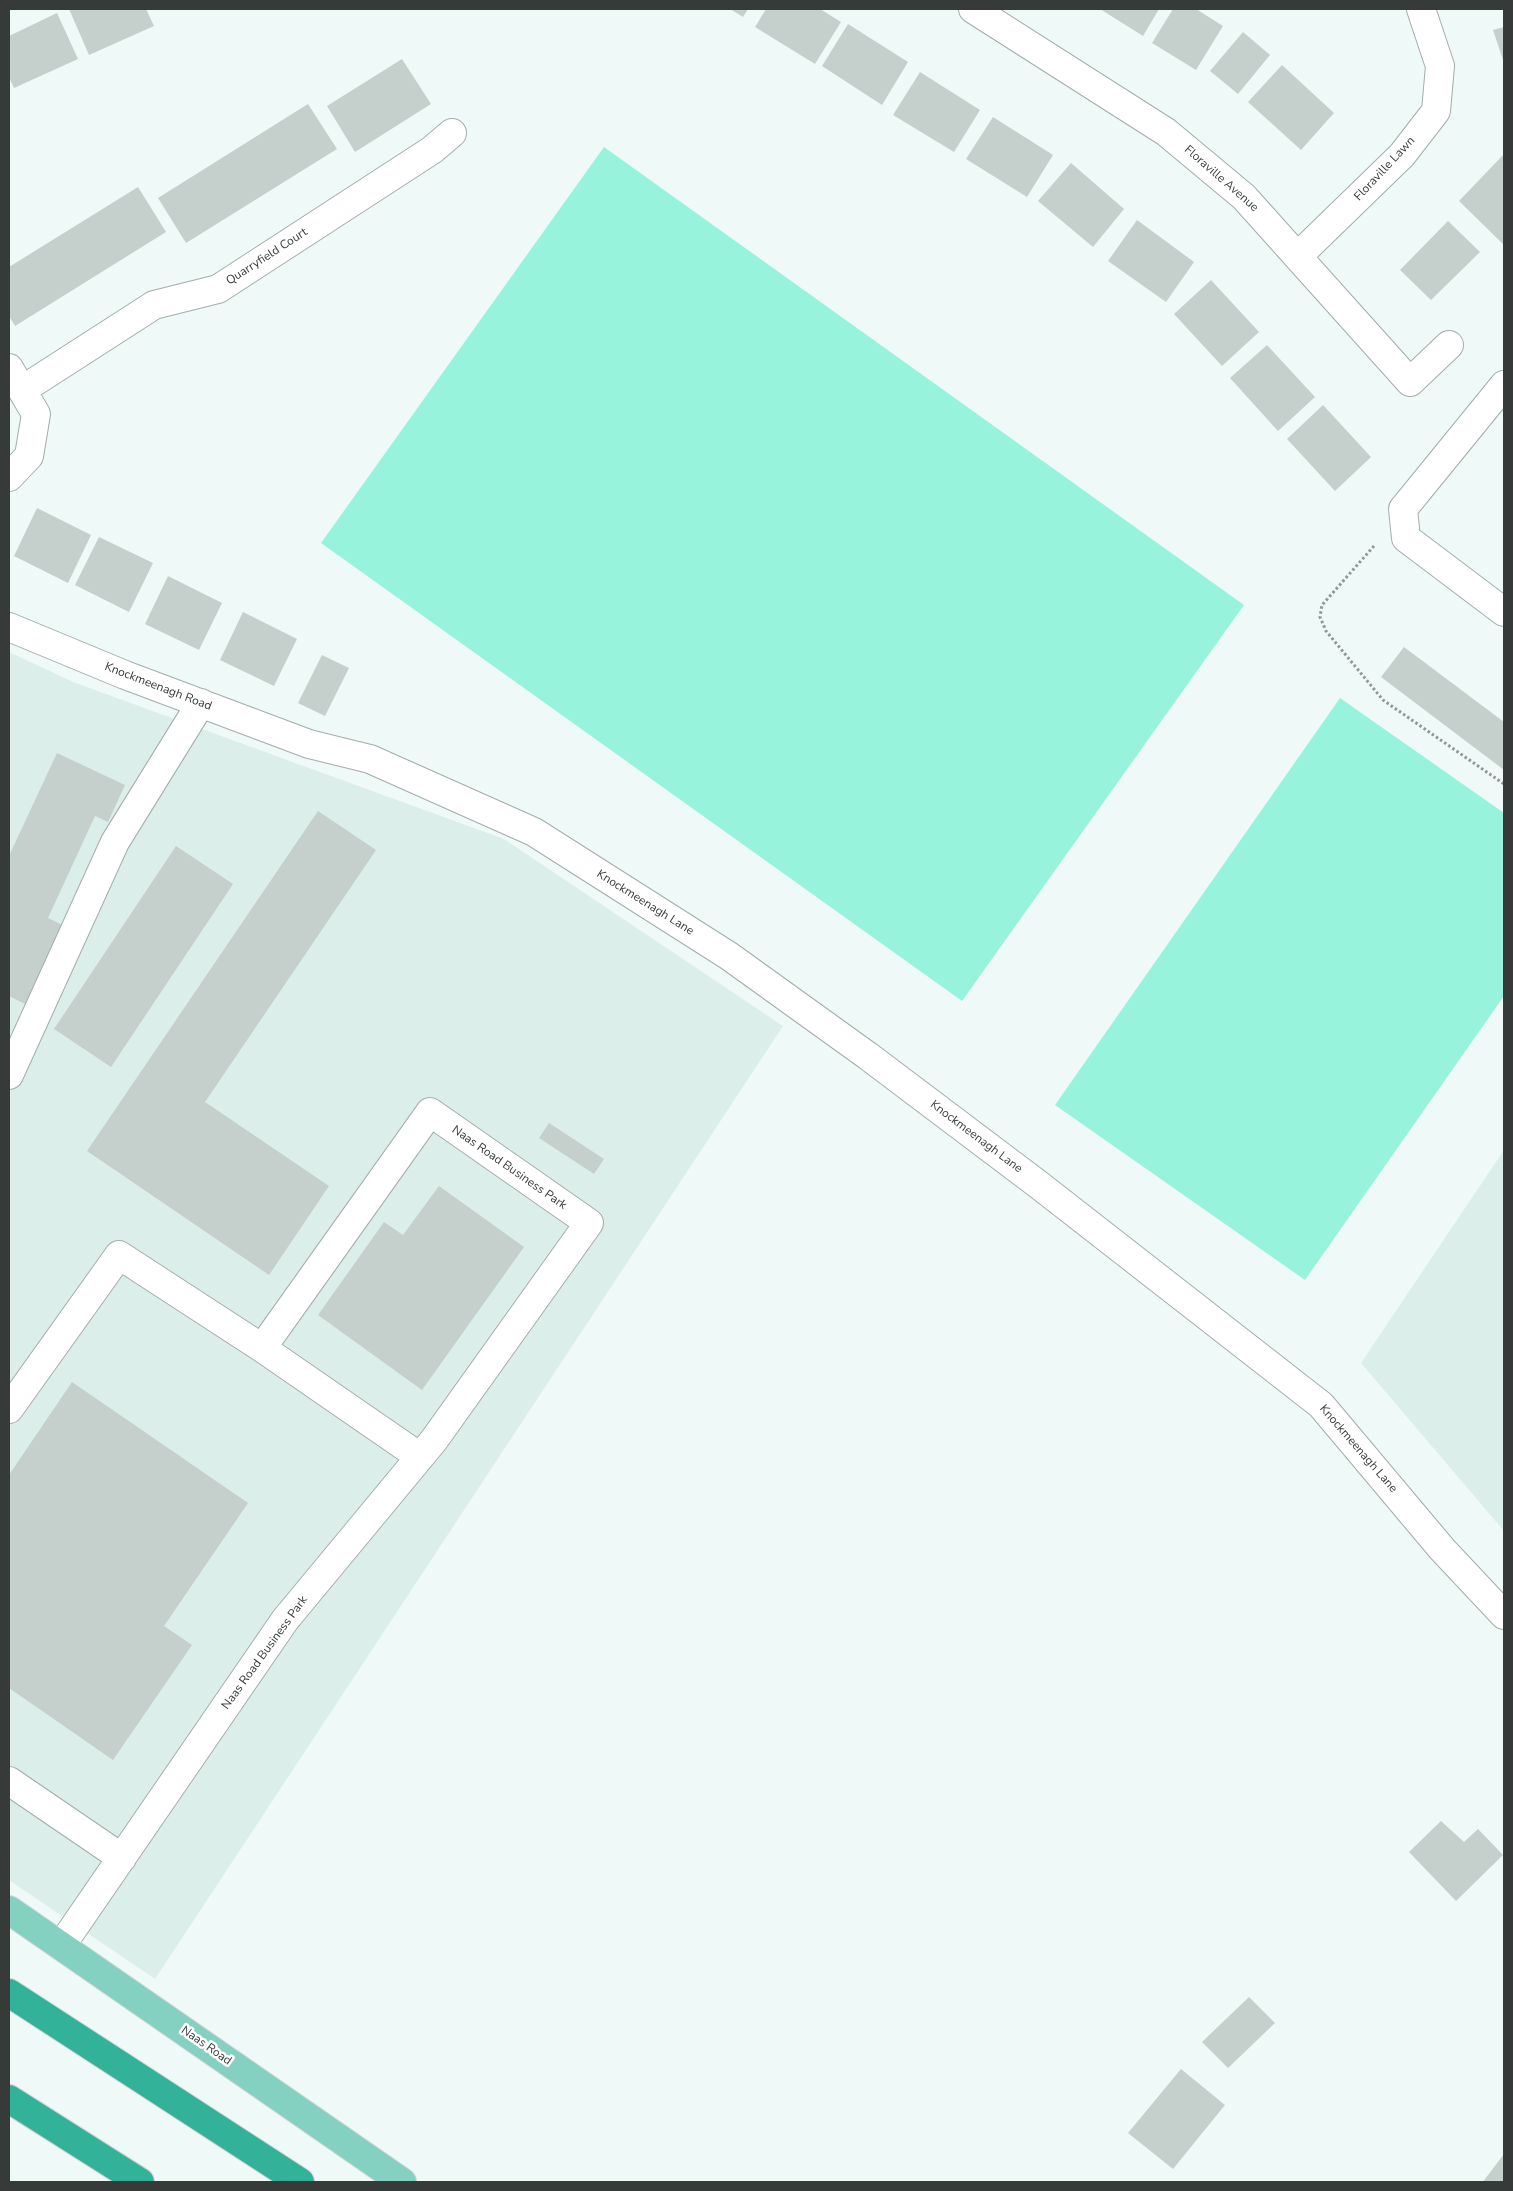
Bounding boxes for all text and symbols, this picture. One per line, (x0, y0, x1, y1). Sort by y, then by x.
street label: Floraville Lawn (1352, 134, 1418, 204)
street label: Floraville Avenue (1181, 143, 1261, 215)
street label: Quarryfield Court (224, 225, 310, 289)
street label: Knockmeenagh Road (102, 660, 214, 714)
street label: Knockmeenagh Lane (594, 867, 696, 939)
street label: Knockmeenagh Lane (927, 1098, 1025, 1176)
street label: Naas Road Business Park (449, 1123, 569, 1213)
street label: Knockmeenagh Lane (1316, 1402, 1400, 1496)
street label: Naas Road Business Park (219, 1593, 311, 1713)
street label: Naas Road (178, 2023, 234, 2069)

